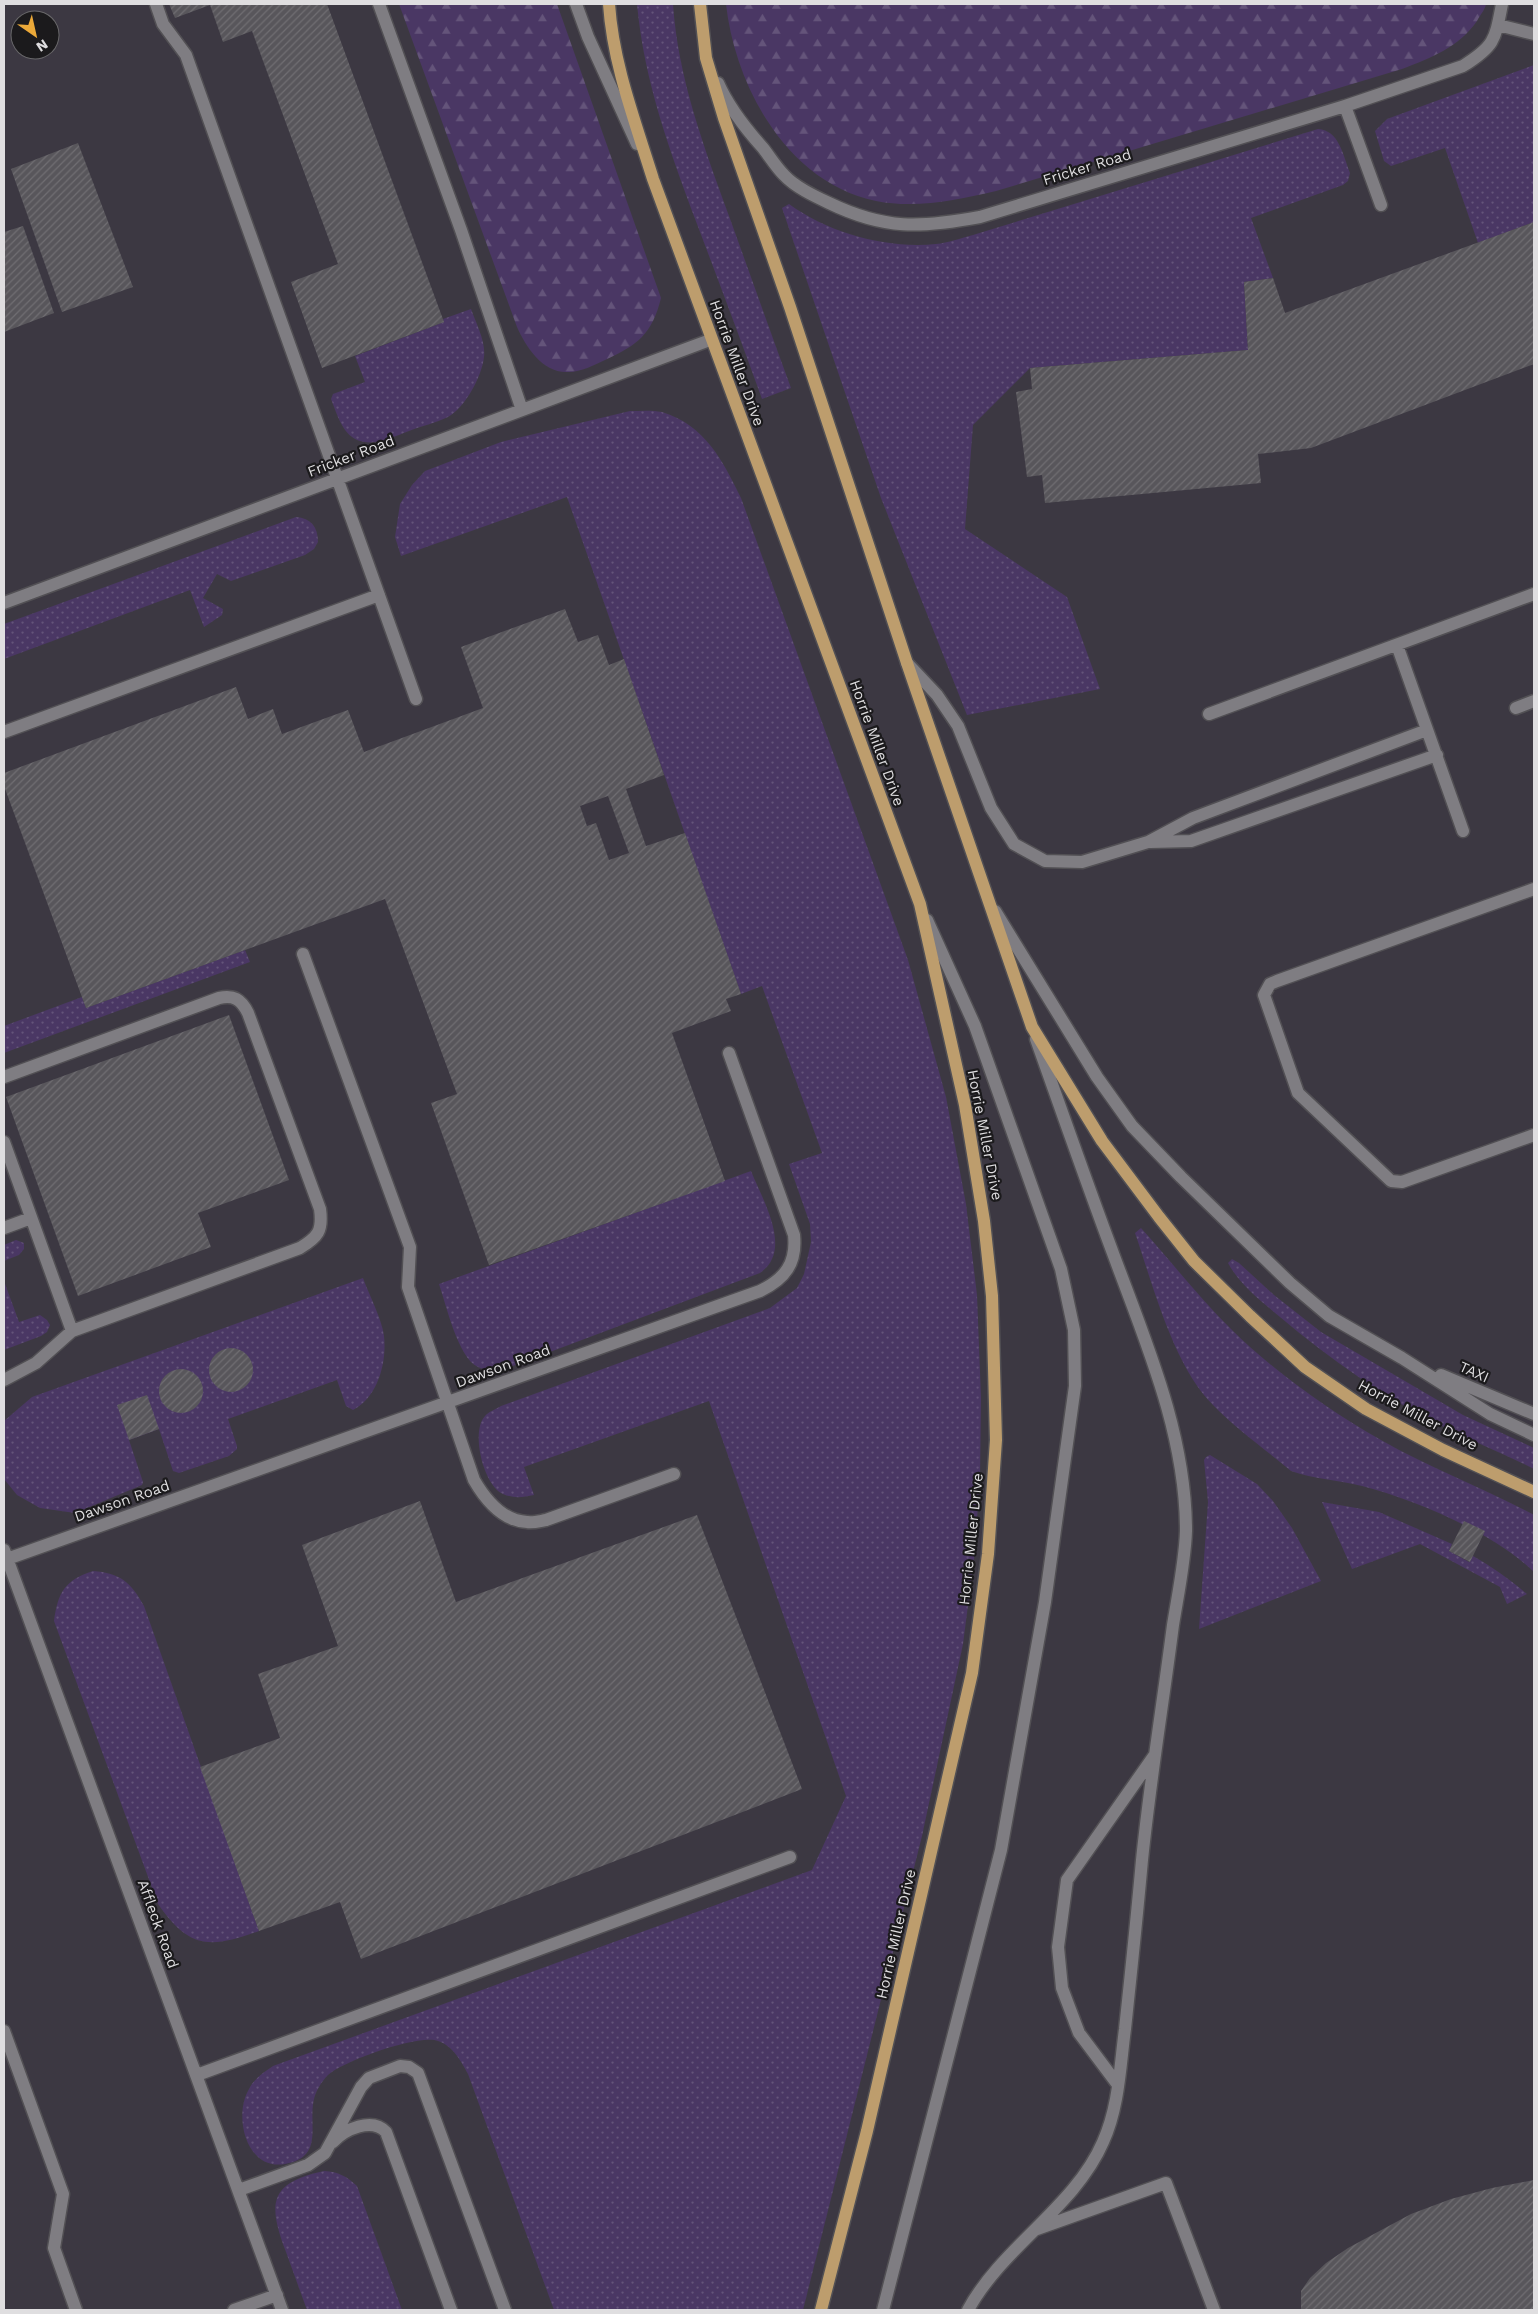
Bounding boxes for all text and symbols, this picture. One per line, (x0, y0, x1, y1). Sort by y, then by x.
north arrow (10, 10, 60, 60)
text: N (33, 36, 51, 55)
street label: Fricker Road (1041, 145, 1133, 189)
street label: Horrie Miller Drive (706, 298, 768, 428)
street label: Fricker Road (305, 431, 397, 481)
street label: Horrie Miller Drive (846, 678, 908, 808)
street label: Horrie Miller Drive (964, 1068, 1006, 1202)
street label: Dawson Road (453, 1341, 553, 1391)
street label: TAXI (1456, 1358, 1492, 1386)
street label: Horrie Miller Drive (1355, 1376, 1481, 1454)
street label: Horrie Miller Drive (955, 1472, 987, 1606)
street label: Dawson Road (72, 1476, 172, 1526)
street label: Horrie Miller Drive (872, 1867, 920, 2001)
street label: Affleck Road (134, 1877, 182, 1971)

